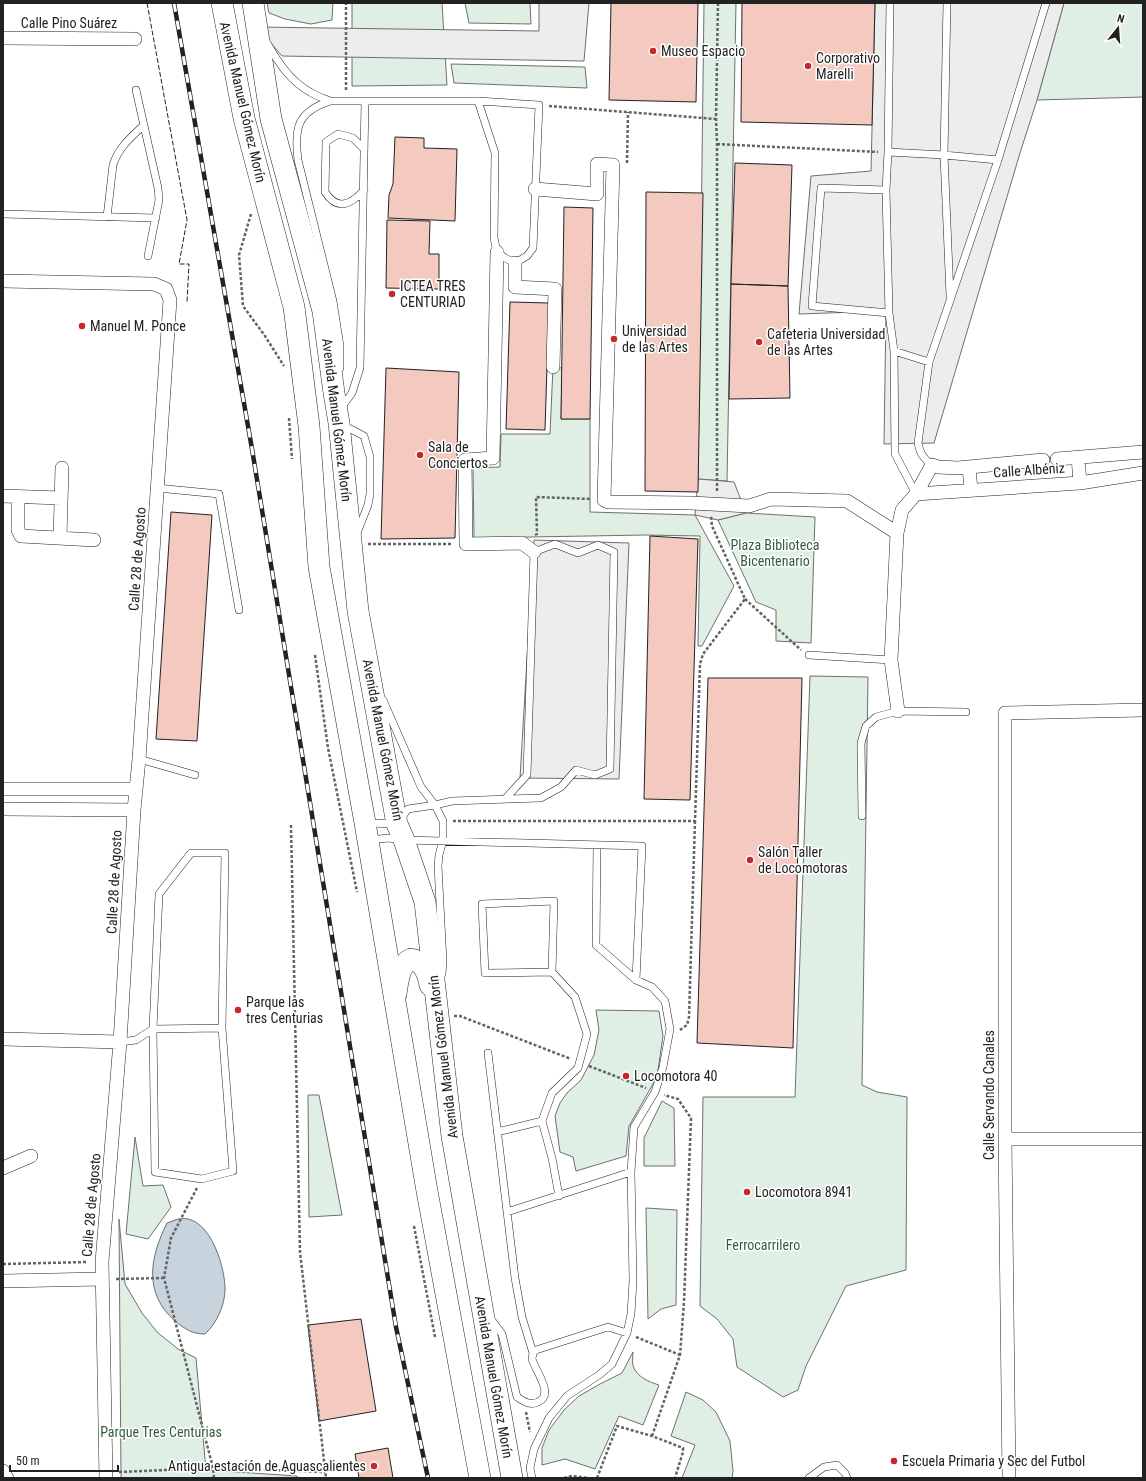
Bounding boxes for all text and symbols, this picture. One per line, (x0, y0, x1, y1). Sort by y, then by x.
north arrow (1098, 8, 1138, 48)
text: N (1116, 12, 1126, 26)
street label: Calle Pino Suárez (21, 15, 117, 31)
street label: Avenida Manuel Gómez Morín (217, 20, 269, 184)
place label: Museo Espacio (661, 43, 745, 59)
marker: Museo Espacio (648, 46, 658, 56)
place label: Corporativo Marelli (816, 50, 880, 82)
marker: Corporativo Marelli (803, 61, 813, 71)
place label: ICTEA TRES CENTURIAD (400, 278, 466, 310)
marker: ICTEA TRES CENTURIAD (387, 289, 397, 299)
place label: Manuel M. Ponce (90, 318, 186, 334)
marker: Manuel M. Ponce (77, 321, 87, 331)
place label: Universidad de las Artes (622, 323, 688, 355)
place label: Cafeteria Universidad de las Artes (767, 326, 885, 358)
marker: Universidad de las Artes (609, 334, 619, 344)
street label: Avenida Manuel Gómez Morín (319, 337, 355, 503)
marker: Cafeteria Universidad de las Artes (754, 337, 764, 347)
place label: Sala de Conciertos (428, 439, 488, 471)
marker: Sala de Conciertos (415, 450, 425, 460)
street label: Calle Albéniz (993, 460, 1065, 480)
street label: Calle 28 de Agosto (125, 507, 149, 611)
park label: Plaza Biblioteca Bicentenario (731, 537, 819, 569)
street label: Avenida Manuel Gómez Morín (359, 658, 407, 822)
street label: Calle 28 de Agosto (103, 830, 125, 934)
place label: Salón Taller de Locomotoras (758, 844, 848, 876)
marker: Salón Taller de Locomotoras (745, 855, 755, 865)
street label: Avenida Manuel Gómez Morín (425, 974, 461, 1140)
place label: Parque las tres Centurias (246, 994, 323, 1026)
marker: Parque las tres Centurias (233, 1005, 243, 1015)
street label: Calle Servando Canales (981, 1030, 997, 1160)
place label: Locomotora 40 (634, 1068, 718, 1084)
marker: Locomotora 40 (621, 1071, 631, 1081)
street label: Calle 28 de Agosto (78, 1152, 104, 1258)
place label: Locomotora 8941 (755, 1184, 852, 1200)
marker: Locomotora 8941 (742, 1187, 752, 1197)
park label: Ferrocarrilero (726, 1237, 800, 1253)
street label: Avenida Manuel Gómez Morín (472, 1295, 516, 1459)
park label: Parque Tres Centurias (100, 1424, 222, 1440)
scale bar (10, 1447, 118, 1473)
place label: Escuela Primaria y Sec del Futbol (902, 1453, 1085, 1469)
text: 50 m (16, 1454, 40, 1468)
marker: Escuela Primaria y Sec del Futbol (889, 1456, 899, 1466)
place label: Antigua estación de Aguascalientes (168, 1458, 366, 1474)
marker: Antigua estación de Aguascalientes (369, 1461, 379, 1471)

